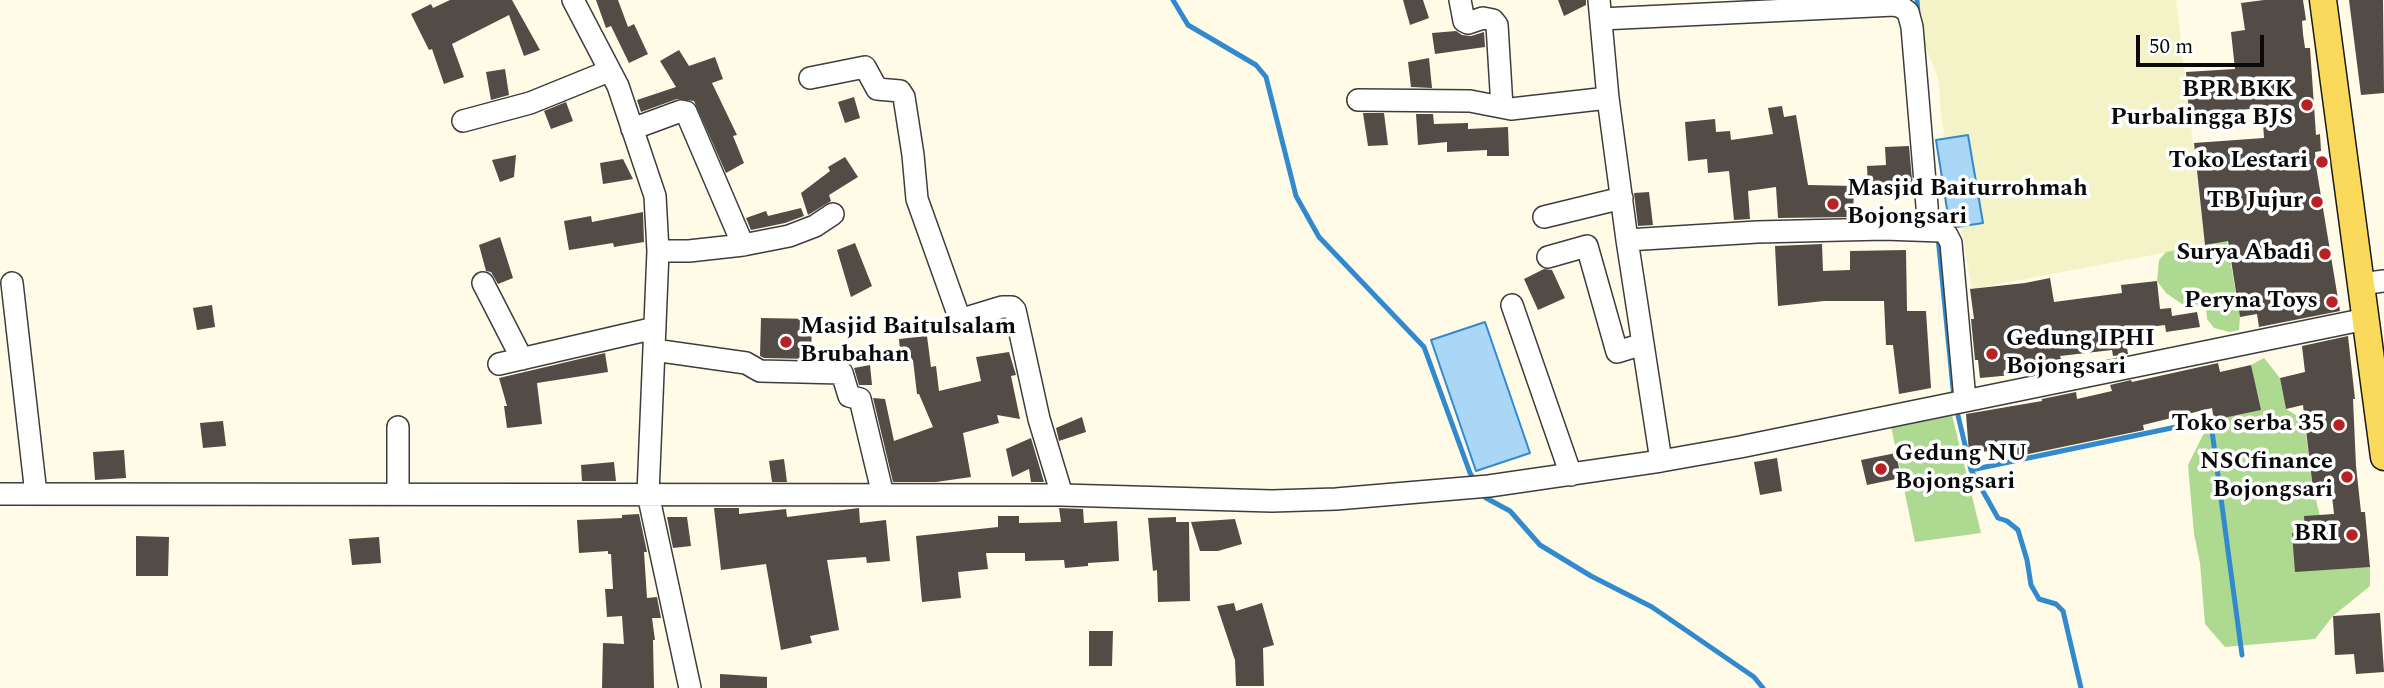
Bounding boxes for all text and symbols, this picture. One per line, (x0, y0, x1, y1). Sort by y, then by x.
scale bar (2139, 21, 2267, 65)
text: 50 m (2149, 31, 2193, 63)
place label: BPR BKK Purbalingga BJS (2110, 77, 2293, 133)
marker: BPR BKK Purbalingga BJS (2299, 97, 2315, 113)
place label: Toko Lestari (2169, 148, 2308, 176)
marker: Toko Lestari (2314, 154, 2330, 170)
place label: Masjid Baiturrohmah Bojongsari (1847, 176, 2088, 232)
place label: TB Jujur (2207, 188, 2303, 216)
marker: TB Jujur (2309, 194, 2325, 210)
marker: Masjid Baiturrohmah Bojongsari (1825, 196, 1841, 212)
place label: Surya Abadi (2176, 240, 2311, 268)
marker: Surya Abadi (2317, 246, 2333, 262)
place label: Peryna Toys (2184, 288, 2318, 316)
marker: Peryna Toys (2324, 294, 2340, 310)
place label: Masjid Baitulsalam Brubahan (800, 314, 1016, 370)
place label: Gedung IPHI Bojongsari (2006, 326, 2155, 382)
marker: Masjid Baitulsalam Brubahan (778, 334, 794, 350)
marker: Gedung IPHI Bojongsari (1984, 346, 2000, 362)
place label: Toko serba 35 (2171, 411, 2325, 439)
marker: Toko serba 35 (2331, 417, 2347, 433)
place label: Gedung NU Bojongsari (1895, 441, 2027, 497)
place label: NSCfinance Bojongsari (2200, 449, 2333, 505)
marker: Gedung NU Bojongsari (1873, 461, 1889, 477)
marker: NSCfinance Bojongsari (2339, 469, 2355, 485)
place label: BRI (2294, 521, 2338, 549)
marker: BRI (2344, 527, 2360, 543)

